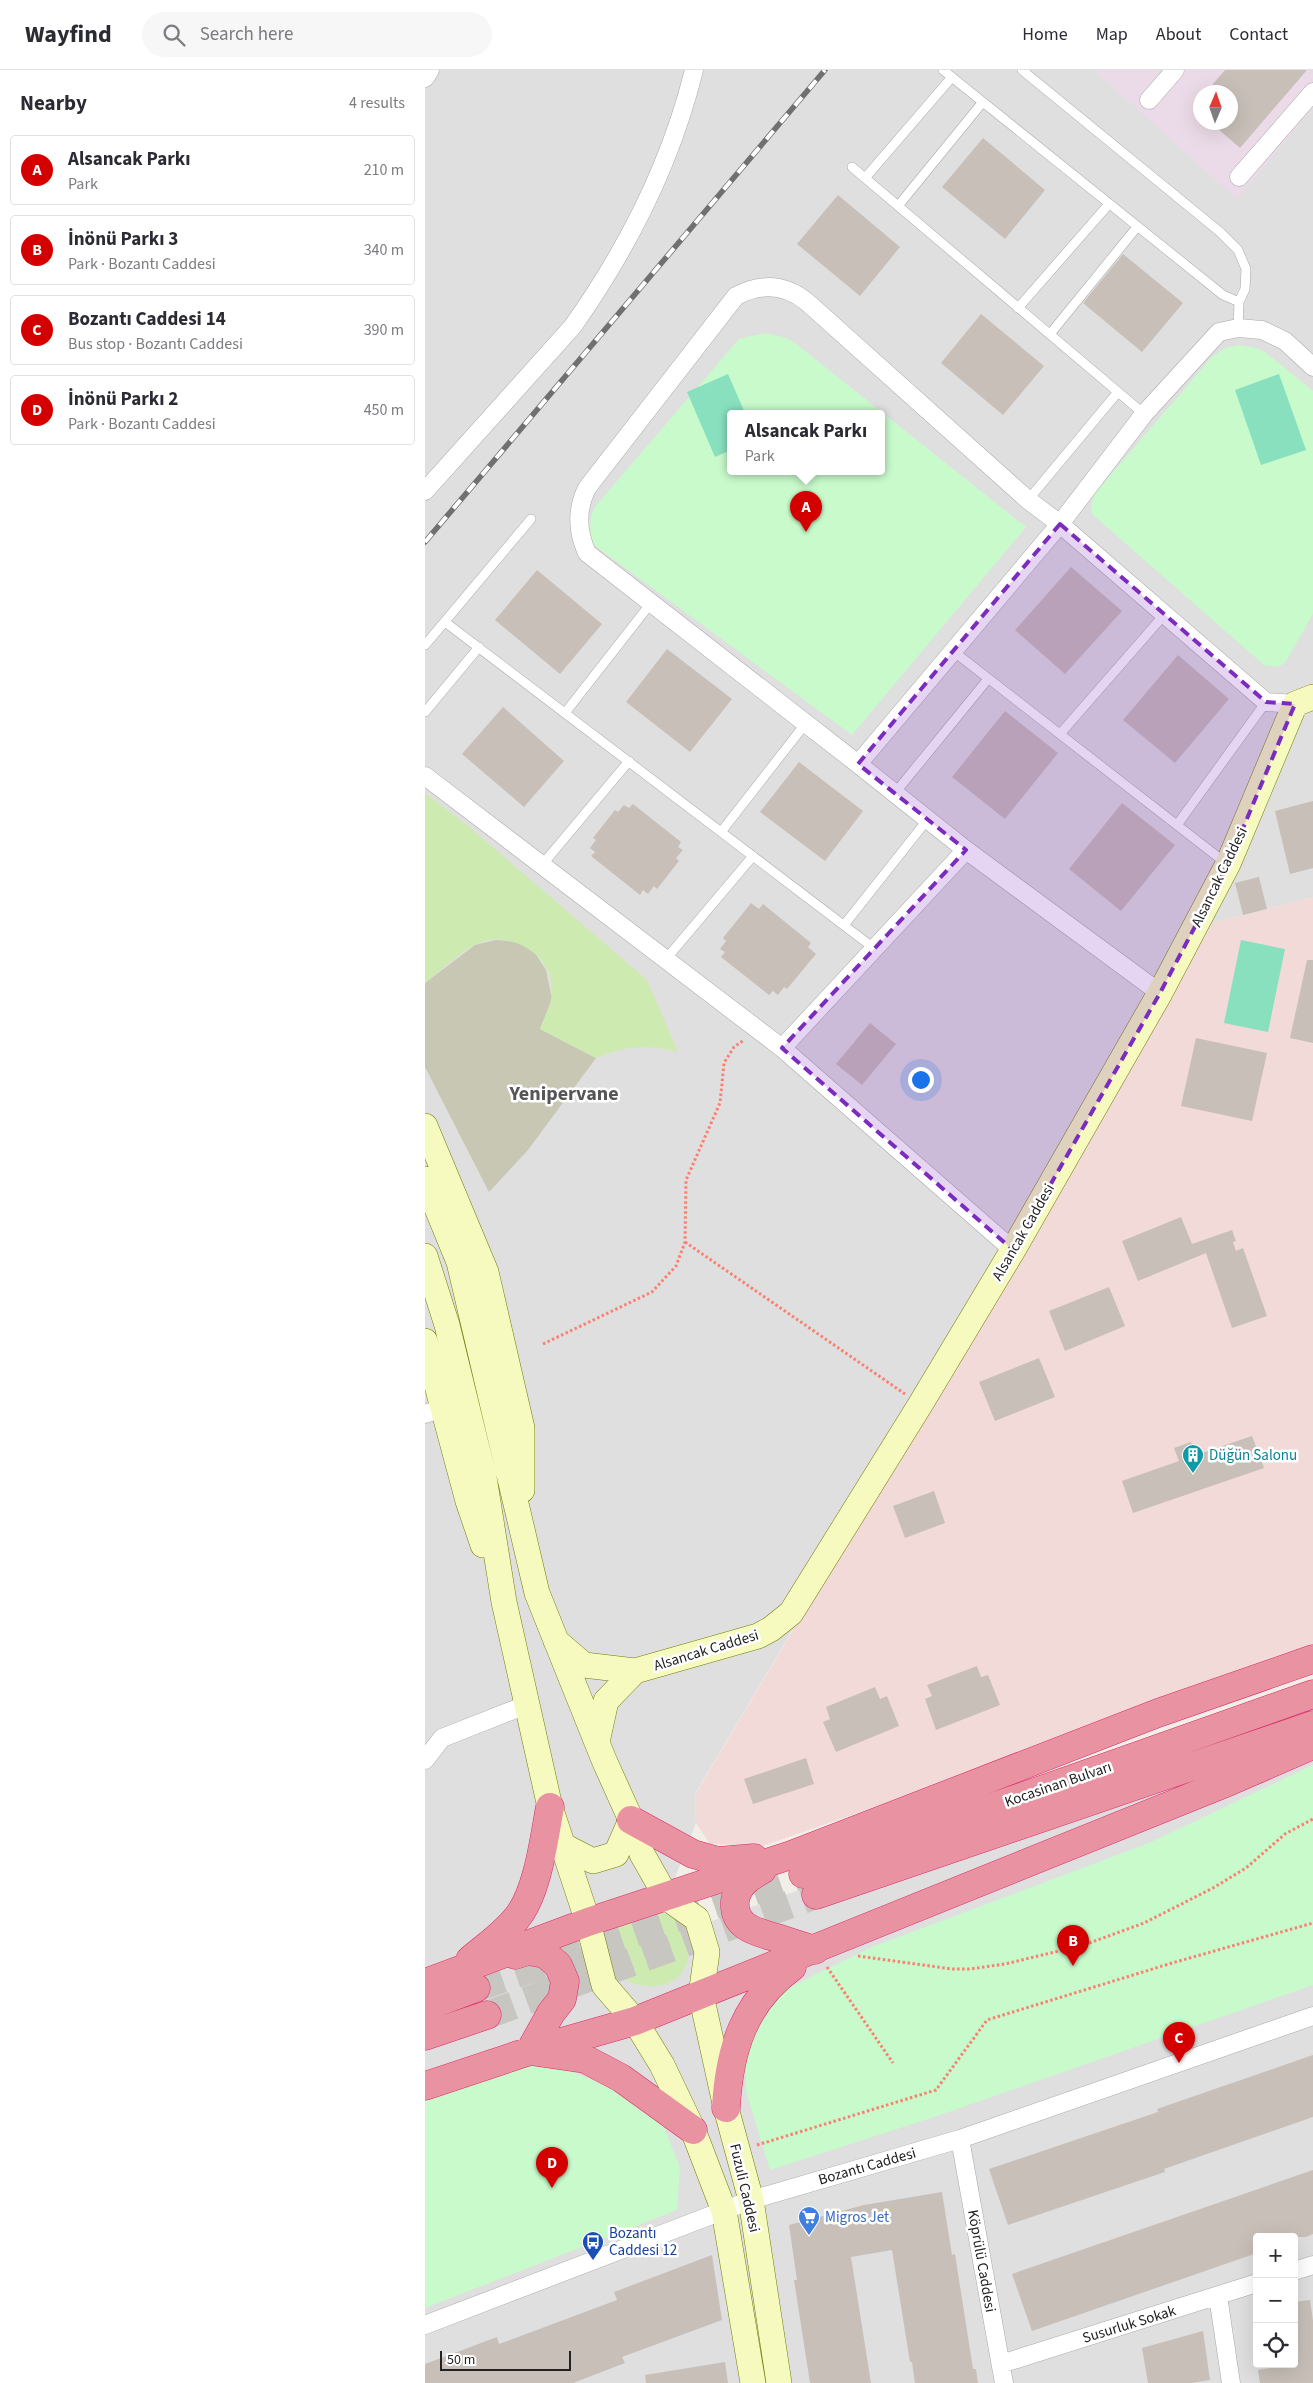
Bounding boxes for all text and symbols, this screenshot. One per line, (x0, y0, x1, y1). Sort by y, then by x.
search box (142, 12, 492, 57)
text: Wayfind (25, 17, 112, 52)
icon: search (160, 21, 188, 49)
text: Search here (200, 21, 293, 48)
text: Home (1022, 22, 1068, 47)
text: Map (1096, 22, 1128, 47)
text: About (1156, 22, 1201, 47)
text: Contact (1229, 22, 1288, 47)
north arrow (1193, 85, 1238, 130)
text: Nearby (20, 88, 87, 118)
text: 4 results (349, 92, 405, 114)
text: Alsancak Parkı (68, 146, 190, 173)
text: A (32, 159, 42, 181)
text: 210 m (364, 159, 404, 181)
text: Park (68, 173, 98, 195)
text: İnönü Parkı 3 (68, 226, 178, 253)
text: B (32, 239, 42, 261)
text: 340 m (364, 239, 404, 261)
text: Park · Bozantı Caddesi (68, 253, 216, 275)
text: Bozantı Caddesi 14 (68, 306, 226, 333)
text: C (32, 319, 42, 341)
text: 390 m (364, 319, 404, 341)
text: Bus stop · Bozantı Caddesi (68, 333, 243, 355)
text: İnönü Parkı 2 (68, 386, 178, 413)
text: D (32, 399, 42, 421)
text: 450 m (364, 399, 404, 421)
popup (727, 410, 885, 475)
text: Park · Bozantı Caddesi (68, 413, 216, 435)
text: Alsancak Parkı (745, 418, 867, 445)
text: Park (745, 445, 775, 467)
pin: A (790, 491, 822, 532)
street label: Alsancak Caddesi (1186, 824, 1253, 931)
your location (908, 1067, 934, 1093)
district label: Yenipervane (508, 1080, 619, 1108)
street label: Alsancak Caddesi (987, 1180, 1060, 1285)
building icon: Düğün Salonu (1181, 1443, 1205, 1474)
place label: Düğün Salonu (1209, 1445, 1297, 1466)
street label: Alsancak Caddesi (651, 1625, 761, 1676)
street label: Kocasinan Bulvarı (1002, 1756, 1114, 1813)
pin: B (1057, 1925, 1089, 1966)
pin: C (1163, 2022, 1195, 2063)
street label: Fuzuli Caddesi (724, 2142, 765, 2235)
street label: Bozantı Caddesi (816, 2143, 918, 2190)
pin: D (536, 2147, 568, 2188)
supermarket icon: Migros Jet (797, 2205, 821, 2236)
place label: Migros Jet (825, 2207, 889, 2228)
street label: Köprülü Caddesi (962, 2208, 1001, 2314)
place label: Bozantı Caddesi 12 (609, 2223, 677, 2261)
bus stop icon: Bozantı Caddesi 12 (581, 2230, 605, 2261)
map controls (1253, 2233, 1298, 2368)
button: + (1253, 2233, 1298, 2278)
button: − (1253, 2278, 1298, 2323)
street label: Susurluk Sokak (1080, 2300, 1179, 2349)
button: locate (1253, 2323, 1298, 2368)
scale bar (440, 2348, 571, 2371)
text: 50 m (447, 2350, 475, 2370)

